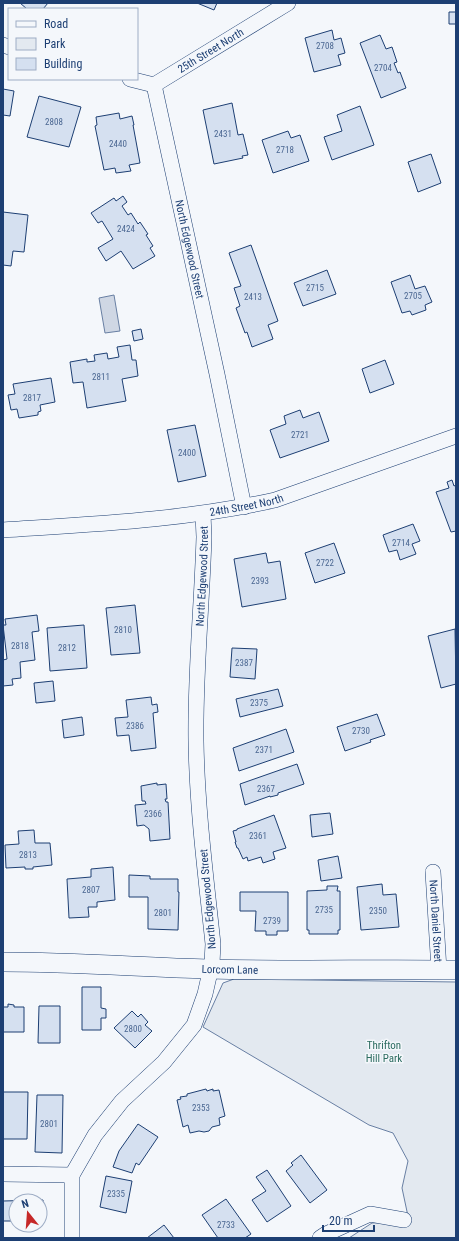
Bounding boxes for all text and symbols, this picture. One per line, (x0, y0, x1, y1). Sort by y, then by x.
legend (8, 8, 138, 80)
text: Road (44, 17, 68, 31)
street label: 25th Street North (175, 25, 246, 76)
text: Park (44, 37, 66, 51)
house number: 2708 (316, 41, 334, 51)
text: Building (44, 57, 82, 71)
house number: 2704 (374, 63, 392, 73)
house number: 2808 (45, 117, 63, 127)
house number: 2431 (214, 129, 232, 139)
house number: 2440 (109, 139, 127, 149)
house number: 2718 (276, 145, 294, 155)
street label: North Edgewood Street (173, 199, 207, 300)
house number: 2424 (117, 224, 135, 234)
house number: 2715 (306, 283, 324, 293)
house number: 2705 (404, 291, 422, 301)
house number: 2413 (244, 292, 262, 302)
house number: 2811 (92, 372, 110, 382)
house number: 2817 (23, 393, 41, 403)
house number: 2721 (291, 430, 309, 440)
house number: 2400 (178, 448, 196, 458)
street label: 24th Street North (209, 491, 285, 518)
street label: North Edgewood Street (193, 526, 211, 627)
house number: 2714 (392, 538, 410, 548)
house number: 2722 (316, 558, 334, 568)
house number: 2393 (251, 576, 269, 586)
house number: 2810 (114, 625, 132, 635)
house number: 2818 (11, 641, 29, 651)
house number: 2812 (58, 643, 76, 653)
house number: 2387 (235, 658, 253, 668)
house number: 2375 (250, 698, 268, 708)
house number: 2386 (126, 721, 144, 731)
house number: 2730 (352, 726, 370, 736)
house number: 2371 (255, 745, 273, 755)
house number: 2367 (257, 784, 275, 794)
house number: 2366 (144, 809, 162, 819)
house number: 2361 (249, 831, 267, 841)
street label: North Edgewood Street (197, 848, 219, 950)
house number: 2813 (19, 850, 37, 860)
street label: North Daniel Street (427, 879, 445, 963)
house number: 2807 (82, 885, 100, 895)
house number: 2735 (315, 905, 333, 915)
house number: 2350 (369, 906, 387, 916)
house number: 2801 (154, 908, 172, 918)
house number: 2739 (263, 916, 281, 926)
street label: Lorcom Lane (201, 962, 258, 976)
house number: 2800 (124, 1024, 142, 1034)
park label: Thrifton Hill Park (366, 1039, 402, 1065)
house number: 2353 (192, 1103, 210, 1113)
house number: 2801 (40, 1119, 58, 1129)
house number: 2335 (107, 1189, 125, 1199)
north arrow (8, 1193, 48, 1233)
text: N (20, 1197, 31, 1211)
scale bar (323, 1207, 374, 1233)
text: 20 m (329, 1214, 353, 1228)
house number: 2733 (217, 1220, 235, 1230)

